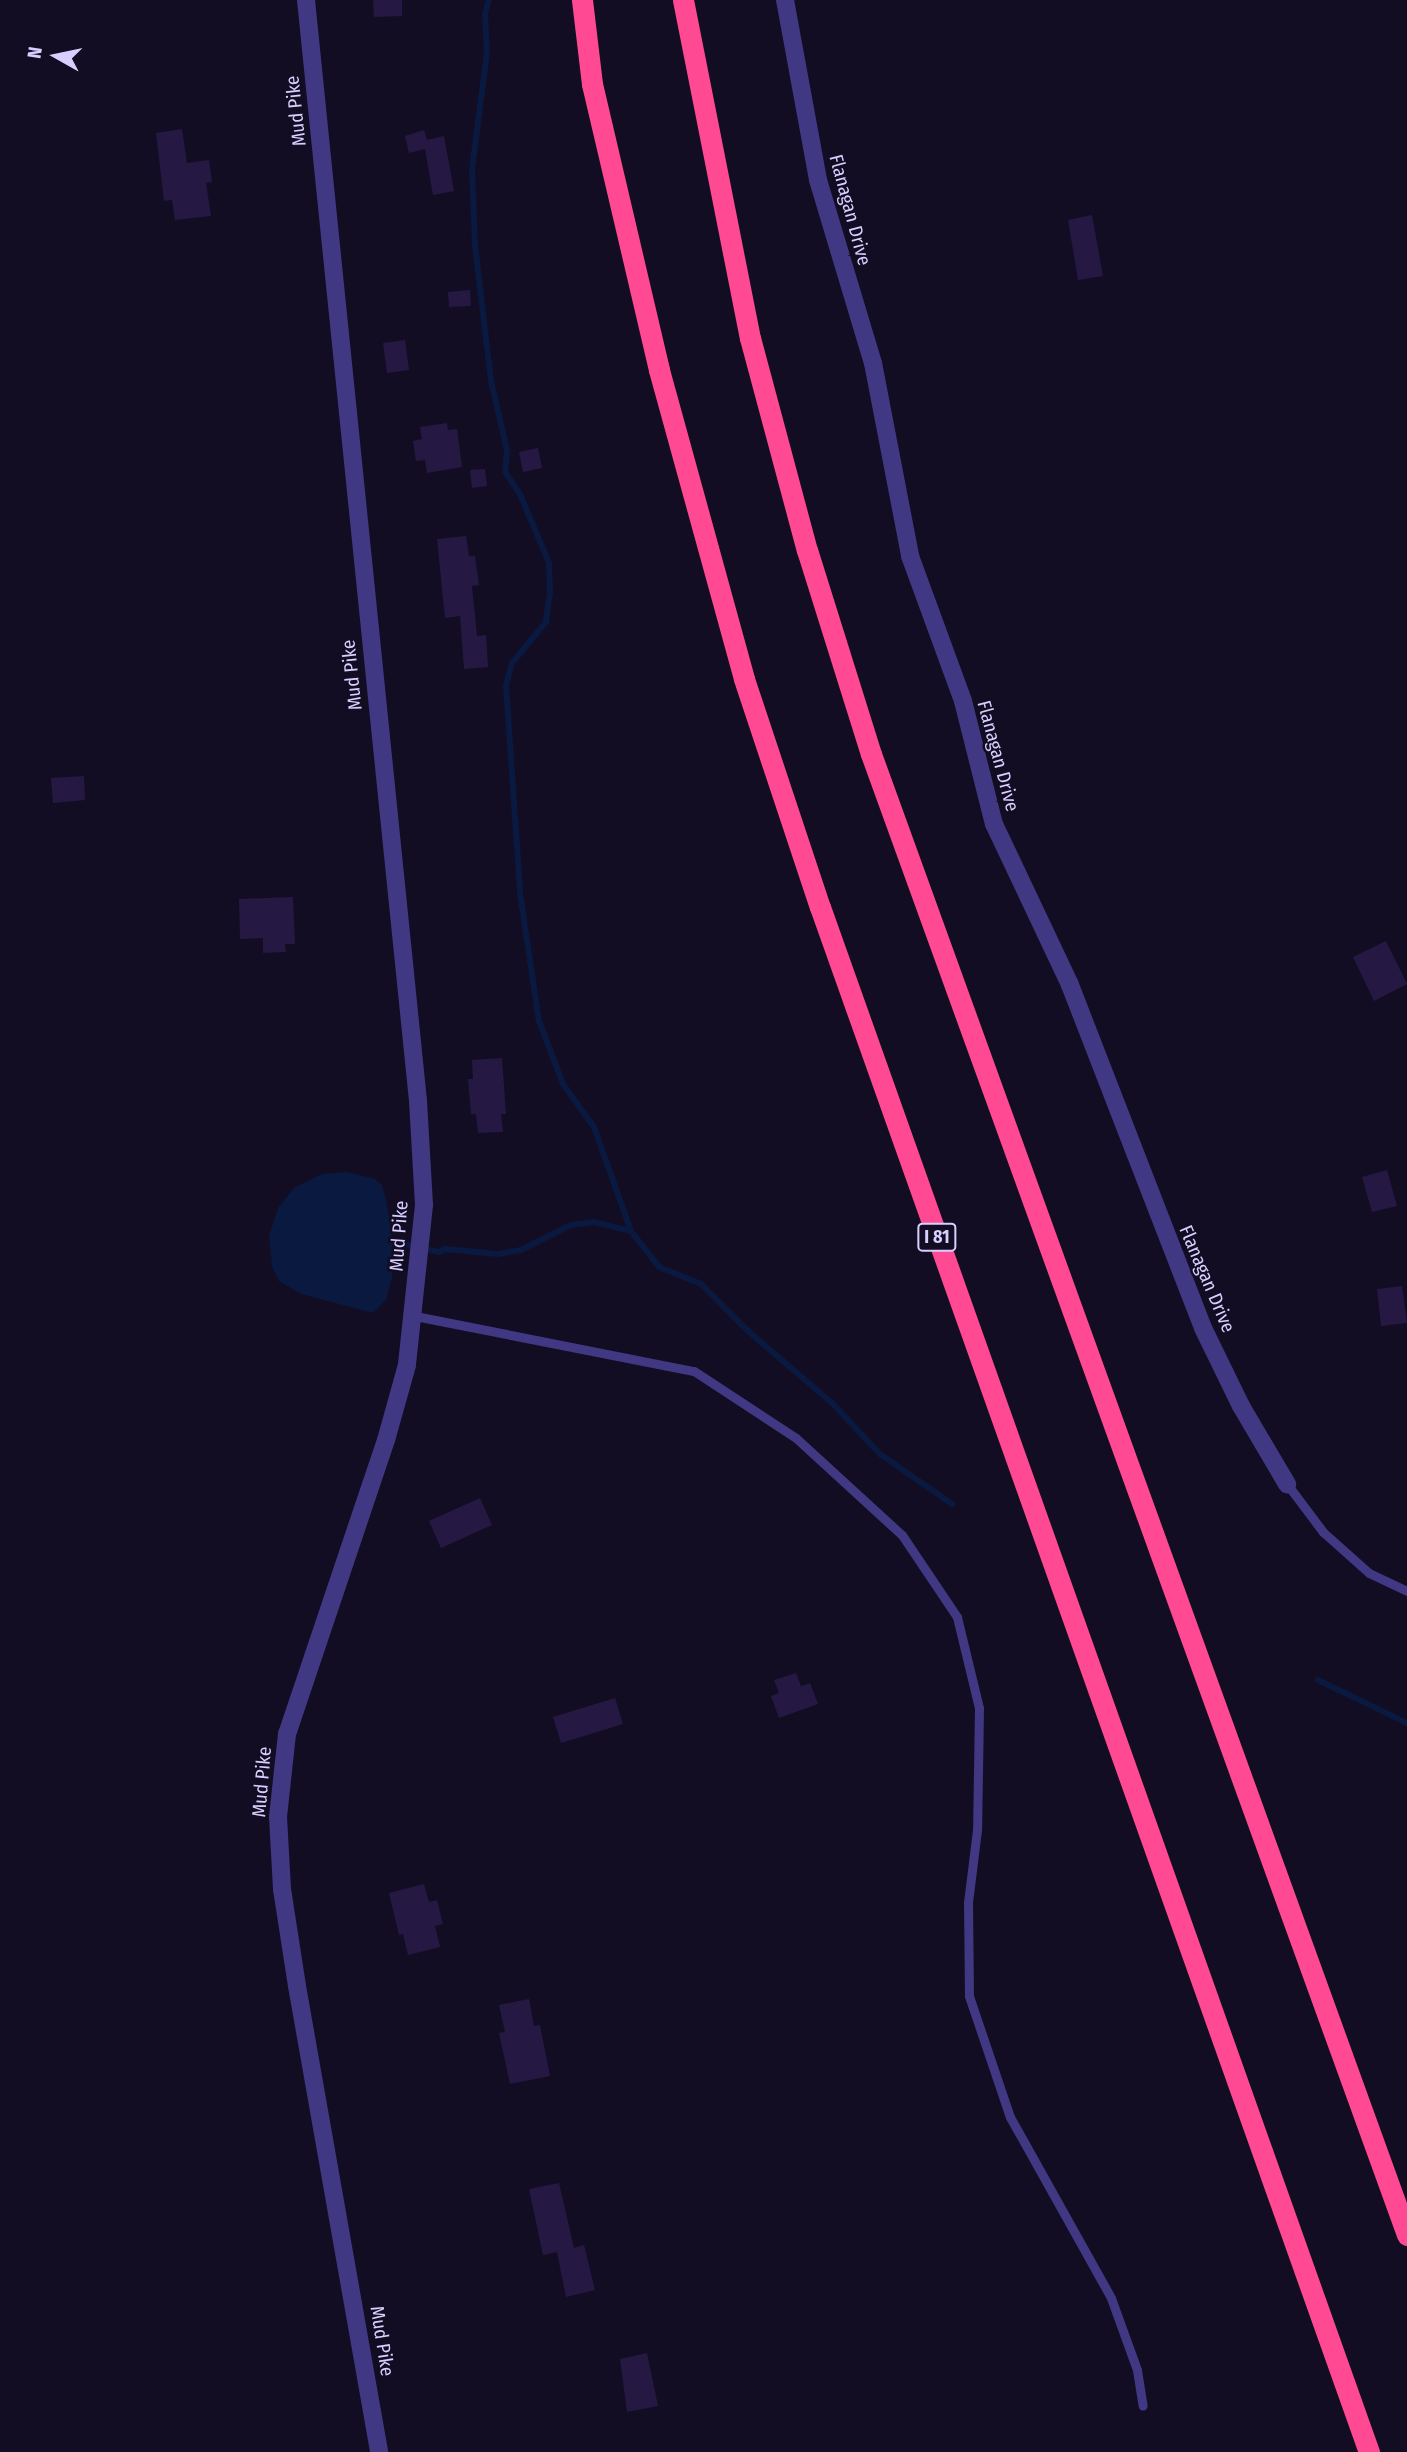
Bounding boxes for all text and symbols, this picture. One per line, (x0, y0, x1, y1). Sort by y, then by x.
north arrow (21, 21, 91, 91)
text: N (23, 45, 47, 60)
street label: Mud Pike (281, 75, 311, 147)
street label: Flanagan Drive (824, 152, 876, 268)
street label: Mud Pike (337, 639, 367, 711)
street label: Flanagan Drive (972, 698, 1024, 814)
street label: Mud Pike (385, 1200, 413, 1272)
road number: I 81 (916, 1222, 958, 1252)
street label: Flanagan Drive (1174, 1222, 1240, 1336)
street label: Mud Pike (248, 1746, 276, 1818)
street label: Mud Pike (365, 2304, 399, 2378)

